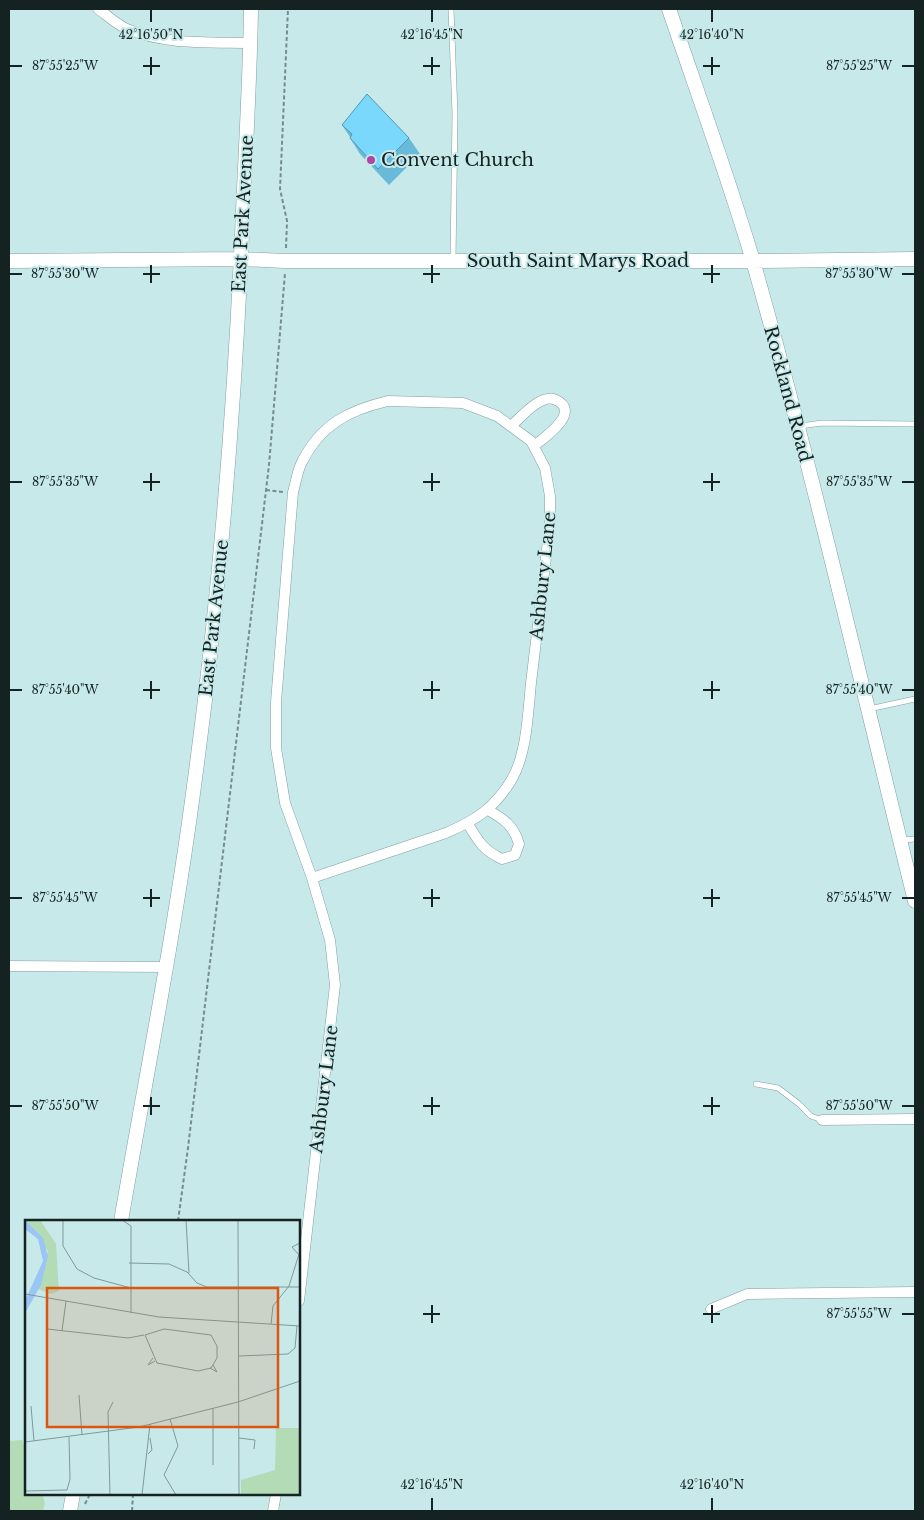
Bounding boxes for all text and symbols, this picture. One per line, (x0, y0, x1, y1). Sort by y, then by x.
text: 42°16'50"N (119, 27, 183, 42)
text: 42°16'45"N (401, 27, 464, 42)
text: 42°16'40"N (680, 27, 744, 42)
text: 87°55'25"W (32, 58, 99, 73)
text: 87°55'25"W (826, 58, 893, 73)
street label: East Park Avenue (228, 135, 258, 293)
place label: Convent Church (381, 149, 534, 171)
marker: Convent Church (365, 154, 377, 166)
street label: South Saint Marys Road (467, 250, 689, 272)
text: 87°55'30"W (31, 266, 100, 281)
text: 87°55'30"W (825, 266, 894, 281)
street label: Rockland Road (759, 324, 817, 464)
text: 87°55'35"W (32, 474, 99, 489)
text: 87°55'35"W (826, 474, 893, 489)
street label: Ashbury Lane (525, 511, 561, 642)
street label: East Park Avenue (195, 538, 233, 698)
text: 87°55'40"W (31, 682, 99, 697)
text: 87°55'40"W (825, 682, 893, 697)
text: 87°55'45"W (32, 890, 99, 905)
text: 87°55'45"W (826, 890, 893, 905)
street label: Ashbury Lane (305, 1024, 343, 1155)
text: 87°55'50"W (31, 1098, 99, 1113)
text: 87°55'50"W (825, 1098, 893, 1113)
inset map (25, 1220, 300, 1495)
text: 87°55'55"W (826, 1306, 893, 1321)
text: 42°16'45"N (401, 1477, 464, 1492)
text: 42°16'40"N (680, 1477, 744, 1492)

